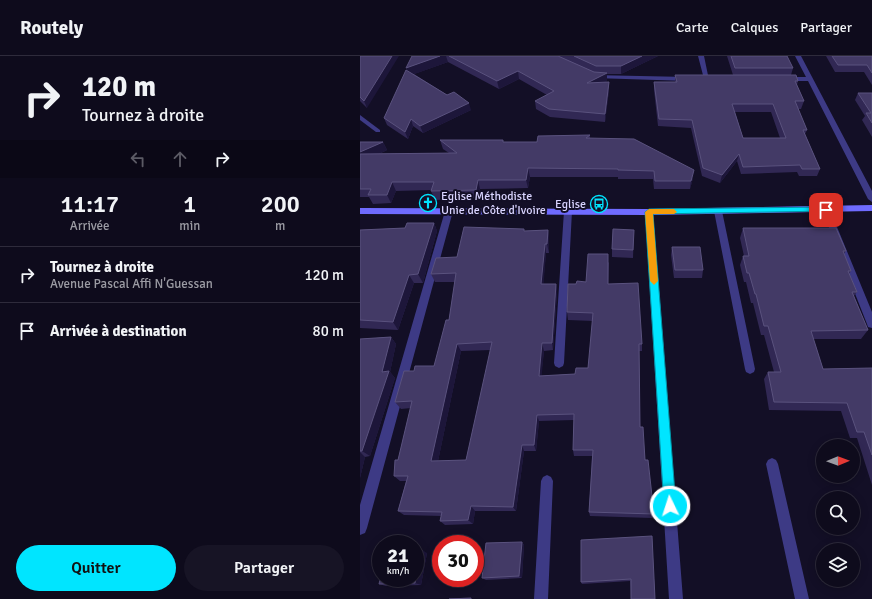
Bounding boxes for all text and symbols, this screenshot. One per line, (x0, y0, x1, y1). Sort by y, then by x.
text: Routely (20, 16, 83, 40)
text: Carte (676, 19, 709, 36)
text: Calques (731, 19, 778, 36)
text: Partager (800, 19, 852, 36)
text: 120 m (82, 70, 156, 104)
icon: right (16, 72, 68, 124)
text: Tournez à droite (82, 104, 204, 126)
icon: left (127, 148, 149, 170)
icon: ahead (169, 148, 191, 170)
icon: right (211, 148, 233, 170)
text: 11:17 (60, 189, 119, 219)
text: 1 (183, 189, 196, 219)
text: 200 (261, 189, 300, 219)
place label: Eglise Méthodiste Unie de Côte d'Ivoire (441, 189, 546, 218)
church icon: Eglise Méthodiste Unie de Côte d'Ivoire (418, 193, 438, 213)
pin (809, 193, 843, 227)
bus stop icon: Eglise (589, 194, 609, 214)
place label: Eglise (555, 197, 586, 212)
icon: arrive (815, 199, 837, 221)
text: Arrivée (70, 218, 110, 234)
text: min (179, 218, 200, 234)
text: m (275, 218, 285, 234)
text: Tournez à droite (50, 258, 154, 276)
icon: right (16, 264, 38, 286)
text: 120 m (304, 266, 344, 284)
text: Avenue Pascal Affi N'Guessan (50, 276, 213, 292)
icon: arrive (16, 320, 38, 342)
text: Arrivée à destination (50, 322, 187, 340)
text: 80 m (313, 322, 344, 340)
north arrow (816, 439, 860, 483)
map controls (816, 439, 860, 587)
position arrow (649, 485, 691, 527)
button: search (816, 491, 860, 535)
speed limit sign: 30 (432, 535, 484, 587)
text: 21 (387, 543, 409, 568)
button: layers (816, 543, 860, 587)
button: Quitter (16, 545, 176, 591)
button: Partager (184, 545, 344, 591)
text: km/h (387, 565, 409, 577)

